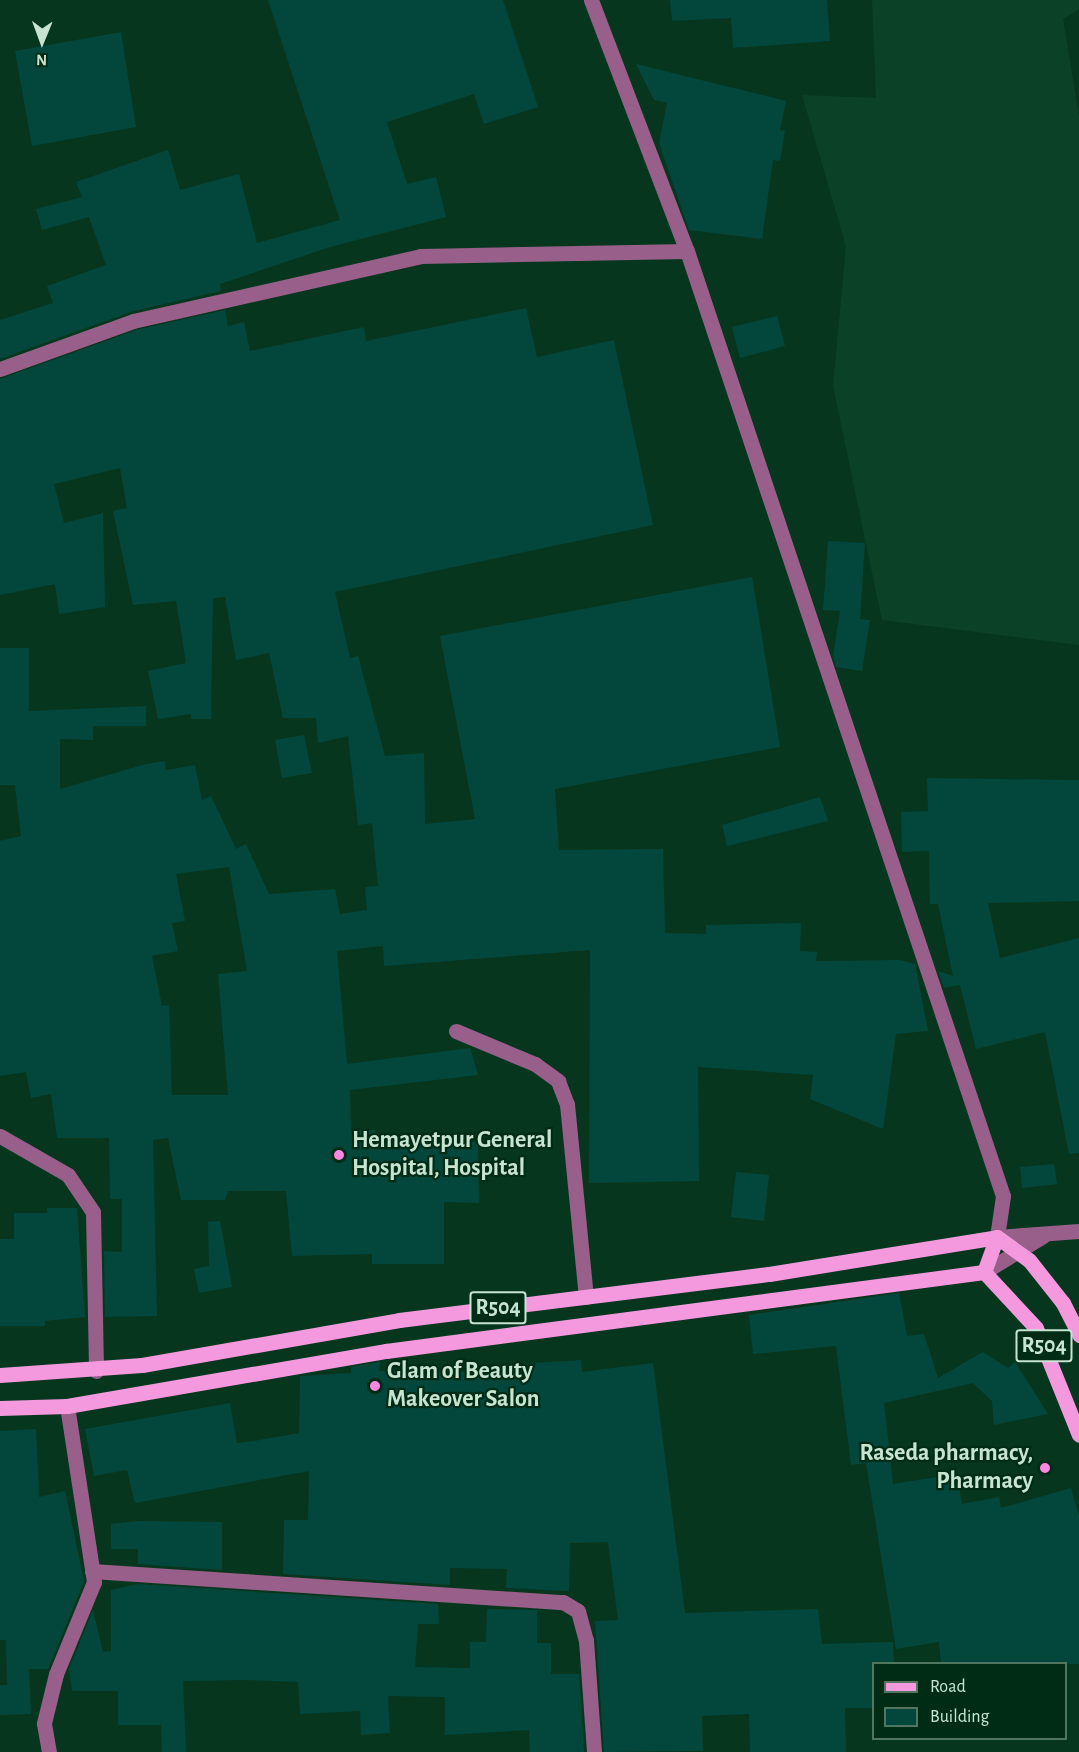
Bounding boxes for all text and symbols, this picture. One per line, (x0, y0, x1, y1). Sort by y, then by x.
north arrow (12, 12, 72, 72)
text: N (36, 52, 47, 68)
place label: Hemayetpur General Hospital, Hospital (352, 1127, 552, 1183)
marker: Hemayetpur General Hospital, Hospital (330, 1146, 348, 1164)
road number: R504 (468, 1289, 528, 1327)
road number: R504 (1014, 1327, 1074, 1365)
place label: Glam of Beauty Makeover Salon (387, 1358, 539, 1414)
marker: Glam of Beauty Makeover Salon (368, 1379, 382, 1393)
place label: Raseda pharmacy, Pharmacy (859, 1440, 1033, 1496)
marker: Raseda pharmacy, Pharmacy (1038, 1461, 1052, 1475)
legend (872, 1662, 1067, 1740)
text: Road (930, 1678, 966, 1696)
text: Building (930, 1708, 989, 1726)

